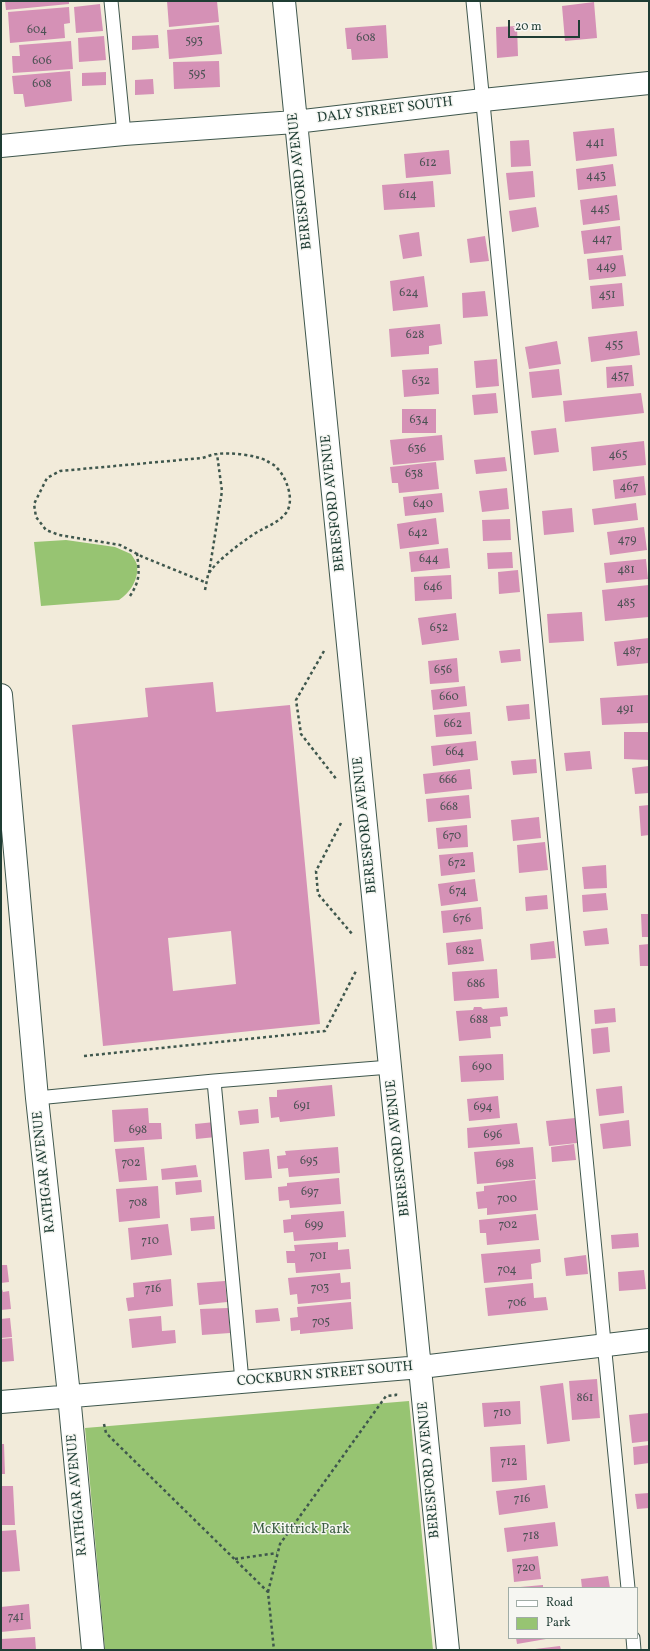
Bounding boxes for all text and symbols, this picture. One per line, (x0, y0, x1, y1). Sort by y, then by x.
scale bar (510, 12, 582, 38)
text: 20 m (515, 19, 542, 35)
house number: 604 (27, 24, 47, 38)
house number: 608 (356, 32, 376, 46)
house number: 593 (185, 35, 203, 49)
house number: 606 (32, 55, 52, 69)
house number: 595 (188, 68, 206, 82)
house number: 608 (32, 78, 52, 92)
street label: DALY STREET SOUTH (316, 94, 454, 128)
street label: BERESFORD AVENUE (285, 112, 317, 250)
house number: 441 (586, 137, 604, 151)
house number: 612 (419, 157, 437, 171)
house number: 443 (586, 170, 606, 184)
house number: 614 (399, 189, 417, 203)
house number: 445 (590, 203, 610, 217)
house number: 447 (592, 233, 612, 247)
house number: 449 (596, 261, 616, 275)
house number: 624 (399, 287, 419, 301)
house number: 451 (598, 289, 616, 303)
house number: 628 (406, 329, 424, 343)
house number: 455 (605, 339, 623, 353)
house number: 457 (611, 370, 629, 384)
house number: 632 (412, 375, 430, 389)
house number: 634 (409, 414, 429, 428)
street label: BERESFORD AVENUE (318, 434, 350, 572)
house number: 636 (408, 443, 426, 457)
house number: 465 (609, 449, 627, 463)
house number: 638 (405, 468, 423, 482)
house number: 467 (620, 481, 638, 495)
house number: 640 (413, 498, 433, 512)
house number: 642 (408, 527, 428, 541)
house number: 479 (617, 534, 637, 548)
house number: 644 (419, 553, 439, 567)
house number: 481 (617, 564, 635, 578)
house number: 646 (424, 581, 442, 595)
house number: 485 (617, 597, 635, 611)
house number: 652 (430, 622, 448, 636)
house number: 487 (623, 645, 641, 659)
house number: 656 (434, 664, 452, 678)
house number: 660 (439, 691, 459, 705)
house number: 491 (616, 703, 634, 717)
house number: 662 (444, 718, 462, 732)
house number: 664 (446, 746, 464, 760)
street label: BERESFORD AVENUE (350, 756, 382, 894)
house number: 666 (439, 774, 457, 788)
house number: 668 (440, 801, 458, 815)
house number: 670 (443, 830, 461, 844)
house number: 672 (448, 857, 466, 871)
house number: 674 (449, 885, 467, 899)
house number: 676 (453, 913, 471, 927)
house number: 682 (456, 945, 474, 959)
house number: 686 (467, 978, 485, 992)
house number: 688 (470, 1014, 488, 1028)
house number: 690 (472, 1061, 492, 1075)
street label: BERESFORD AVENUE (383, 1079, 415, 1217)
house number: 691 (294, 1100, 310, 1114)
house number: 694 (473, 1101, 493, 1115)
street label: RATHGAR AVENUE (30, 1110, 60, 1234)
house number: 698 (129, 1124, 147, 1138)
house number: 696 (484, 1129, 502, 1143)
house number: 695 (300, 1155, 318, 1169)
house number: 702 (122, 1157, 140, 1171)
house number: 698 (496, 1158, 514, 1172)
house number: 697 (301, 1186, 319, 1200)
house number: 700 (497, 1193, 517, 1207)
house number: 708 (129, 1197, 147, 1211)
house number: 699 (305, 1219, 323, 1233)
house number: 702 (499, 1219, 517, 1233)
house number: 710 (141, 1235, 159, 1249)
house number: 701 (309, 1250, 327, 1264)
house number: 704 (497, 1264, 517, 1278)
house number: 703 (311, 1282, 329, 1296)
house number: 716 (145, 1283, 161, 1297)
house number: 706 (508, 1297, 526, 1311)
house number: 705 (312, 1316, 330, 1330)
street label: COCKBURN STREET SOUTH (236, 1359, 414, 1391)
house number: 861 (577, 1392, 593, 1406)
street label: BERESFORD AVENUE (416, 1401, 444, 1539)
house number: 710 (493, 1407, 511, 1421)
street label: RATHGAR AVENUE (64, 1433, 92, 1557)
house number: 712 (501, 1456, 517, 1470)
house number: 716 (514, 1493, 530, 1507)
park label: McKittrick Park (252, 1522, 350, 1538)
house number: 718 (523, 1530, 539, 1544)
house number: 720 (516, 1562, 536, 1576)
legend (508, 1587, 638, 1639)
text: Road (546, 1595, 573, 1611)
house number: 741 (8, 1611, 24, 1625)
text: Park (546, 1615, 571, 1631)

